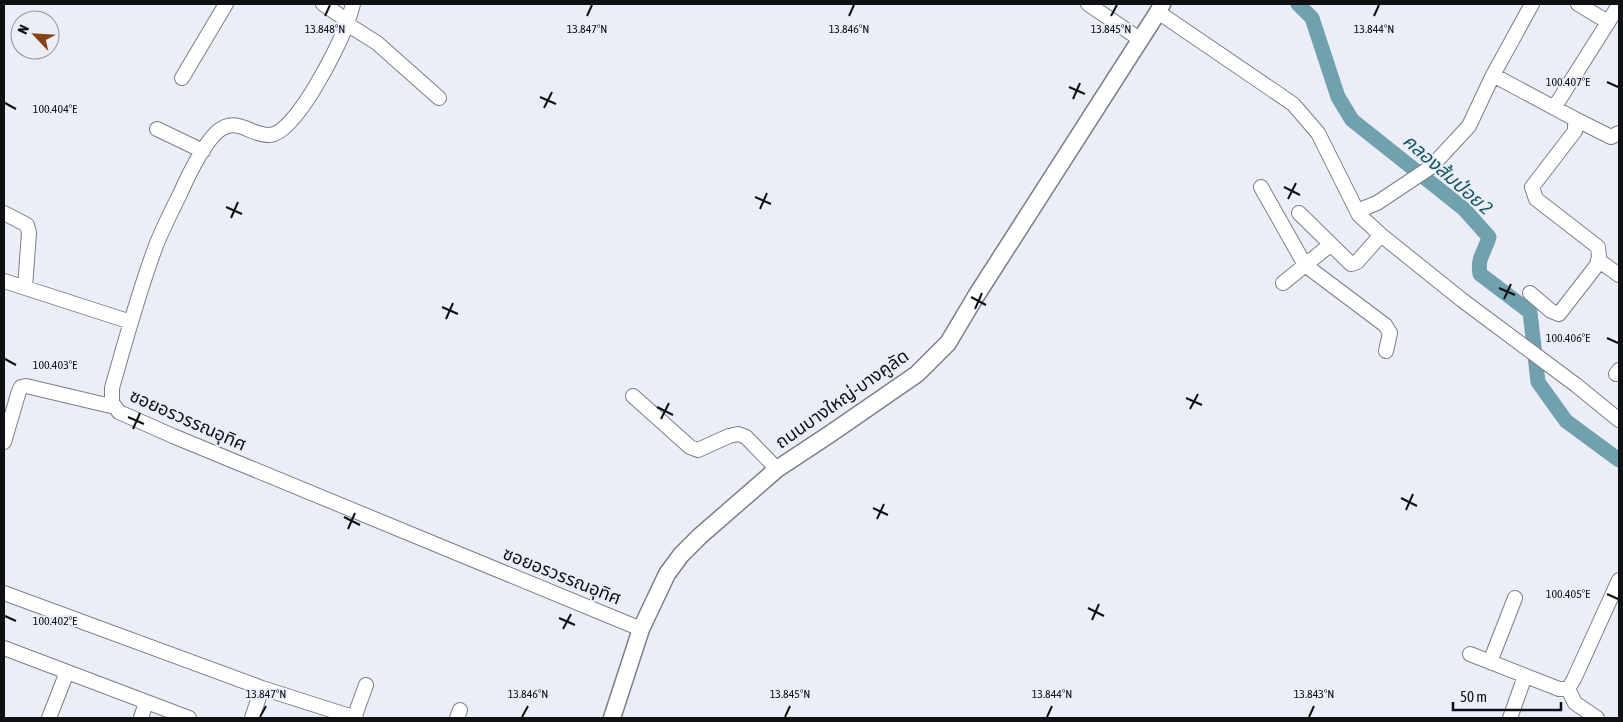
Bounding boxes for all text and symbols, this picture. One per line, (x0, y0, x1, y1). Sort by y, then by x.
north arrow (10, 10, 60, 60)
text: N (14, 22, 32, 37)
text: 13.848°N (305, 22, 345, 36)
text: 13.847°N (567, 22, 607, 36)
text: 13.846°N (829, 22, 869, 36)
text: 13.845°N (1091, 22, 1131, 36)
text: 13.844°N (1354, 22, 1394, 36)
text: 100.407°E (1546, 75, 1590, 89)
text: 100.404°E (33, 102, 77, 116)
water label: คลองส้มป่อย 2 (1399, 129, 1497, 219)
text: 100.406°E (1546, 331, 1590, 345)
street label: ถนนบางใหญ่-บางคูลัด (771, 345, 913, 454)
text: 100.403°E (33, 358, 77, 372)
street label: ซอยอรวรรณอุทิศ (126, 384, 250, 456)
street label: ซอยอรวรรณอุทิศ (500, 542, 624, 610)
text: 100.405°E (1546, 587, 1590, 601)
text: 100.402°E (33, 614, 77, 628)
scale bar (1453, 680, 1560, 712)
text: 13.847°N (246, 687, 286, 701)
text: 13.846°N (508, 687, 548, 701)
text: 13.845°N (770, 687, 810, 701)
text: 13.844°N (1032, 687, 1072, 701)
text: 13.843°N (1294, 687, 1334, 701)
text: 50 m (1460, 688, 1487, 705)

